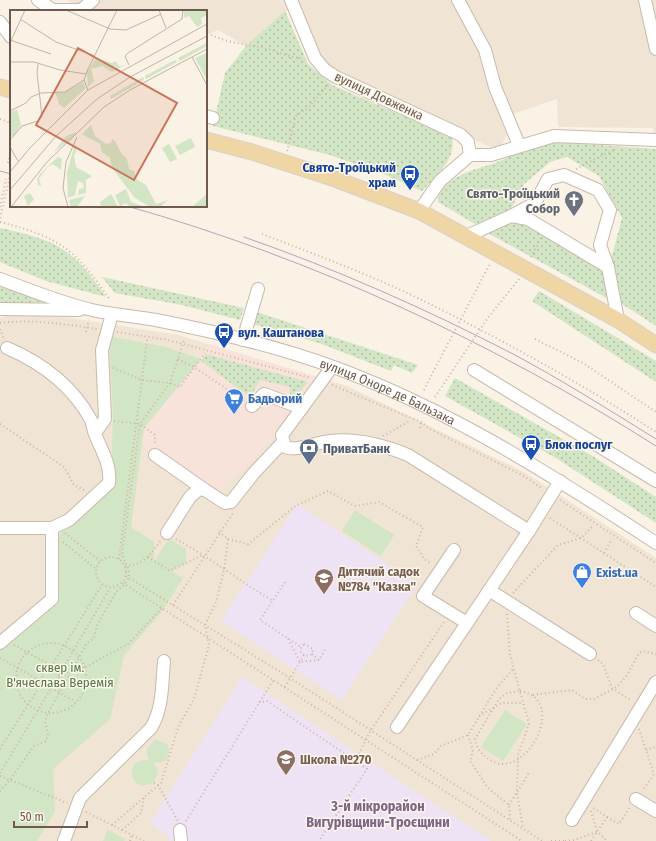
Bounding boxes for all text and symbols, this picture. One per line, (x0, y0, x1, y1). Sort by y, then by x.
inset map (10, 10, 207, 207)
street label: вулиця Довженка (332, 69, 426, 123)
place label: Свято-Троїцький храм (302, 160, 396, 190)
bus stop icon: Свято-Троїцький храм (399, 163, 421, 191)
place label: Свято-Троїцький Собор (466, 186, 560, 216)
church icon: Свято-Троїцький Собор (563, 189, 585, 217)
bus stop icon: вул. Каштанова (213, 321, 235, 349)
place label: вул. Каштанова (238, 325, 325, 340)
street label: вулиця Оноре де Бальзака (318, 355, 458, 428)
supermarket icon: Бадьорий (223, 387, 245, 415)
place label: Бадьорий (248, 391, 302, 406)
bus stop icon: Блок послуг (520, 433, 542, 461)
bank icon: ПриватБанк (298, 437, 320, 465)
place label: Блок послуг (545, 437, 613, 452)
place label: ПриватБанк (323, 441, 390, 456)
shop icon: Exist.ua (571, 561, 593, 589)
place label: Дитячий садок №784 "Казка" (337, 564, 420, 594)
place label: Exist.ua (596, 565, 639, 580)
school or university icon: Дитячий садок №784 "Казка" (313, 567, 335, 595)
park label: сквер ім. В'ячеслава Веремія (6, 660, 114, 690)
school or university icon: Школа №270 (275, 748, 297, 776)
place label: Школа №270 (300, 752, 371, 767)
district label: 3-й мікрорайон Вигурівщини-Троєщини (306, 798, 450, 831)
scale bar (14, 803, 87, 829)
text: 50 m (20, 810, 44, 824)

